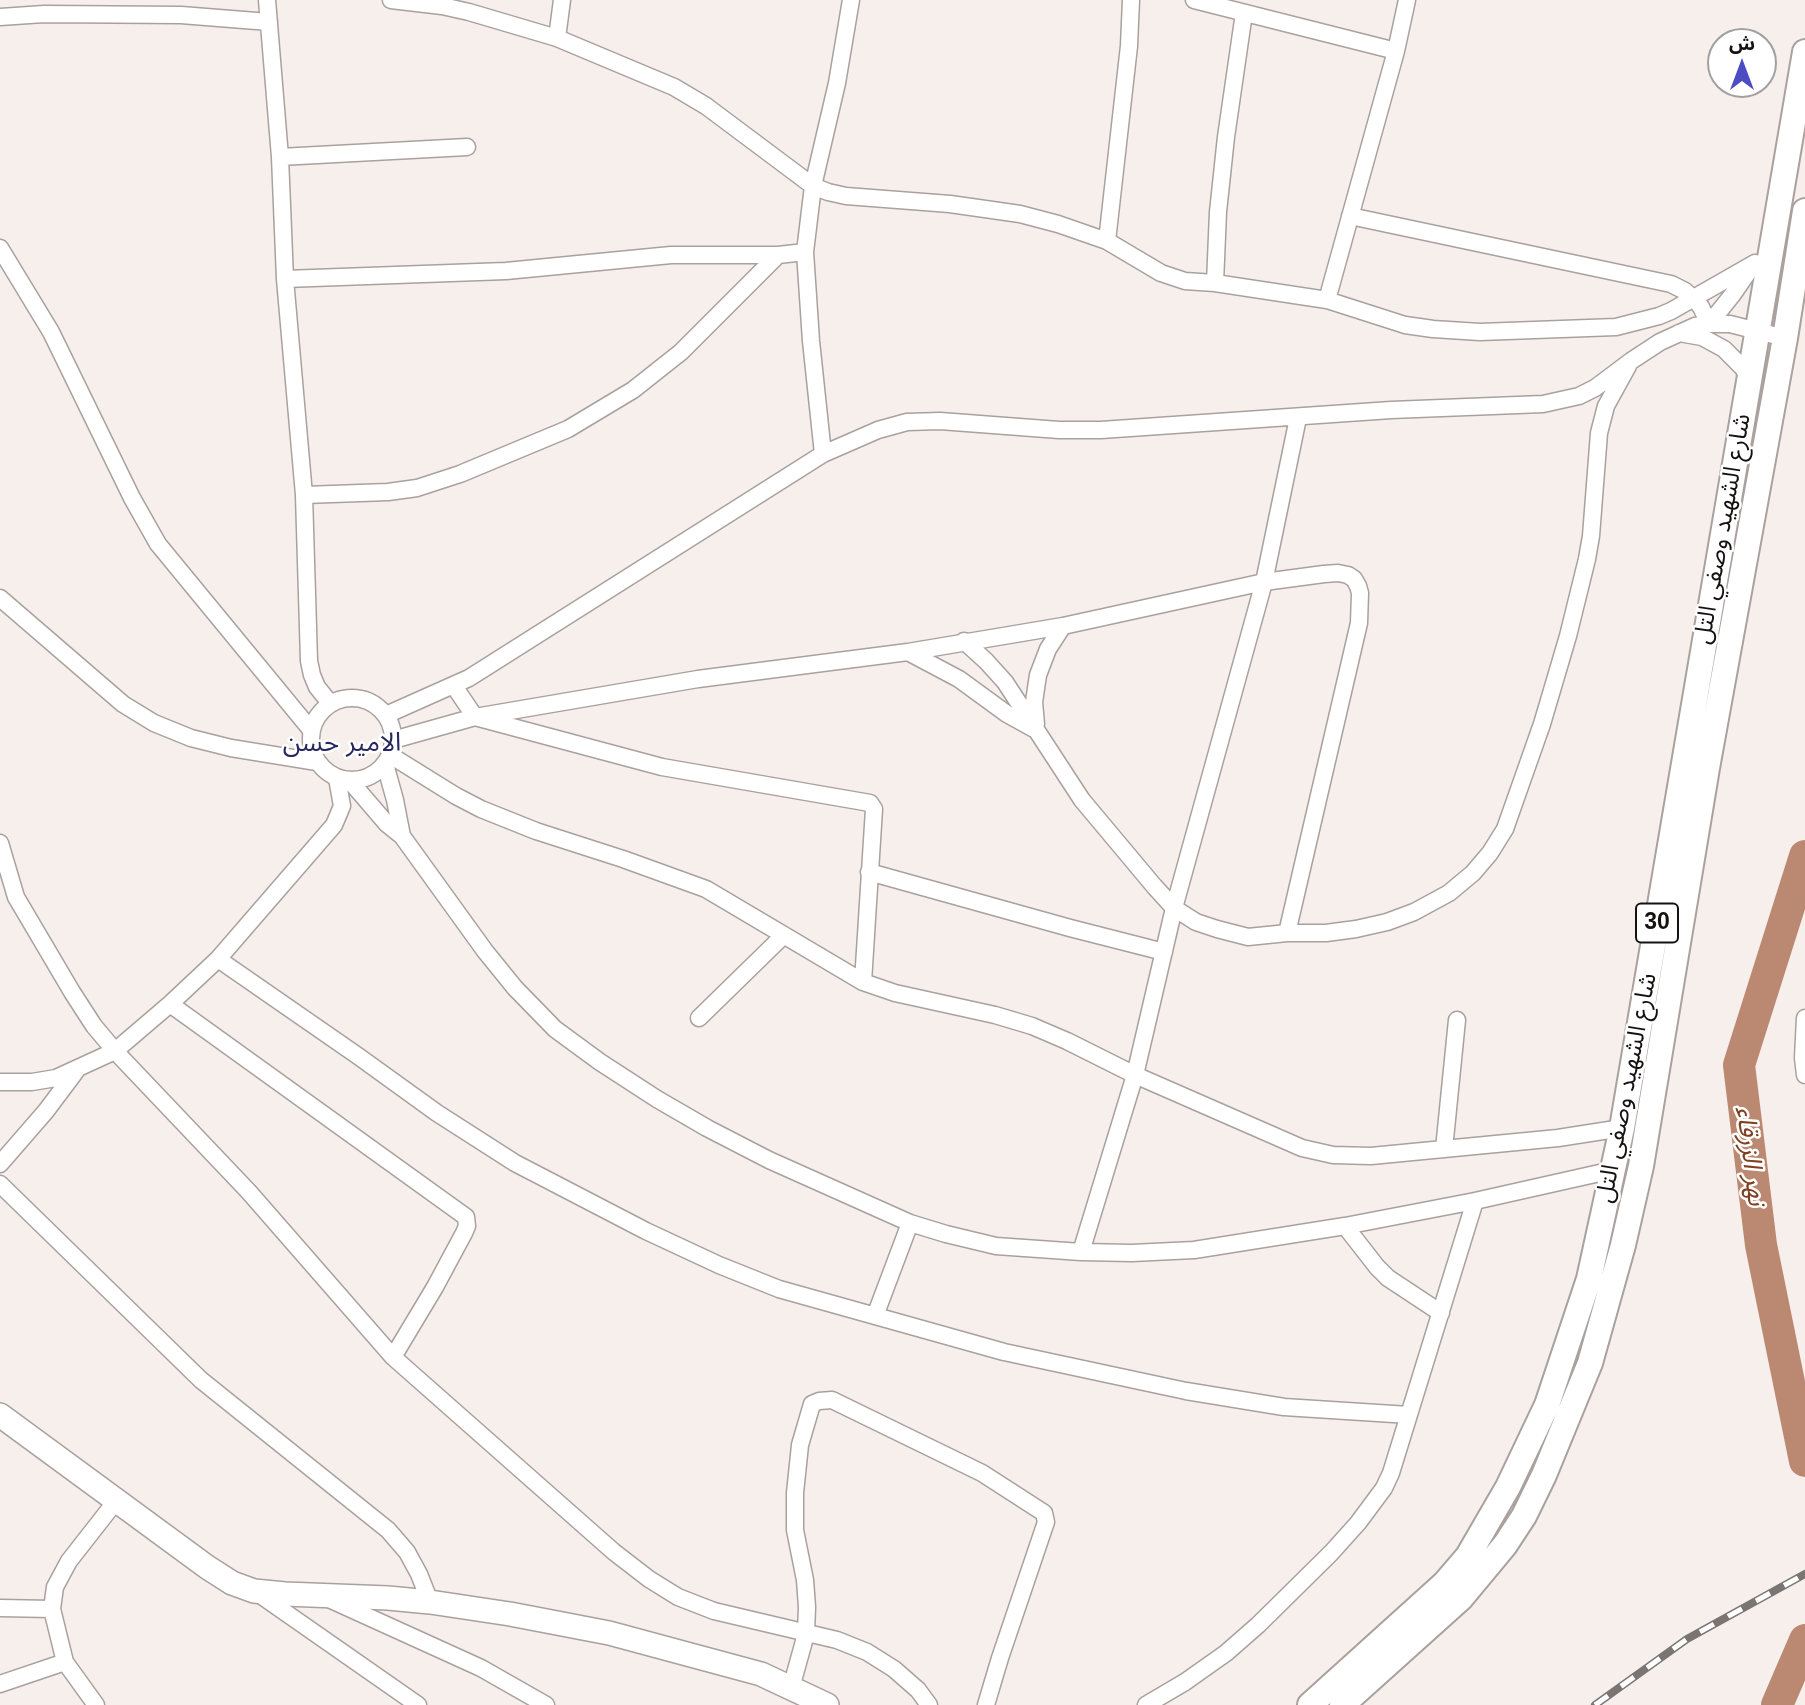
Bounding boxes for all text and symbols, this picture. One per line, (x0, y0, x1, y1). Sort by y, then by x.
north arrow (1707, 28, 1777, 98)
text: ش (1729, 33, 1755, 54)
street label: شارع الشهيد وصفي التل (1689, 412, 1757, 646)
district label: الامير حسن (283, 728, 401, 760)
road number: 30 (1636, 904, 1678, 942)
street label: شارع الشهيد وصفي التل (1591, 971, 1663, 1205)
water label: نهر الزرقاء (1728, 1105, 1772, 1207)

